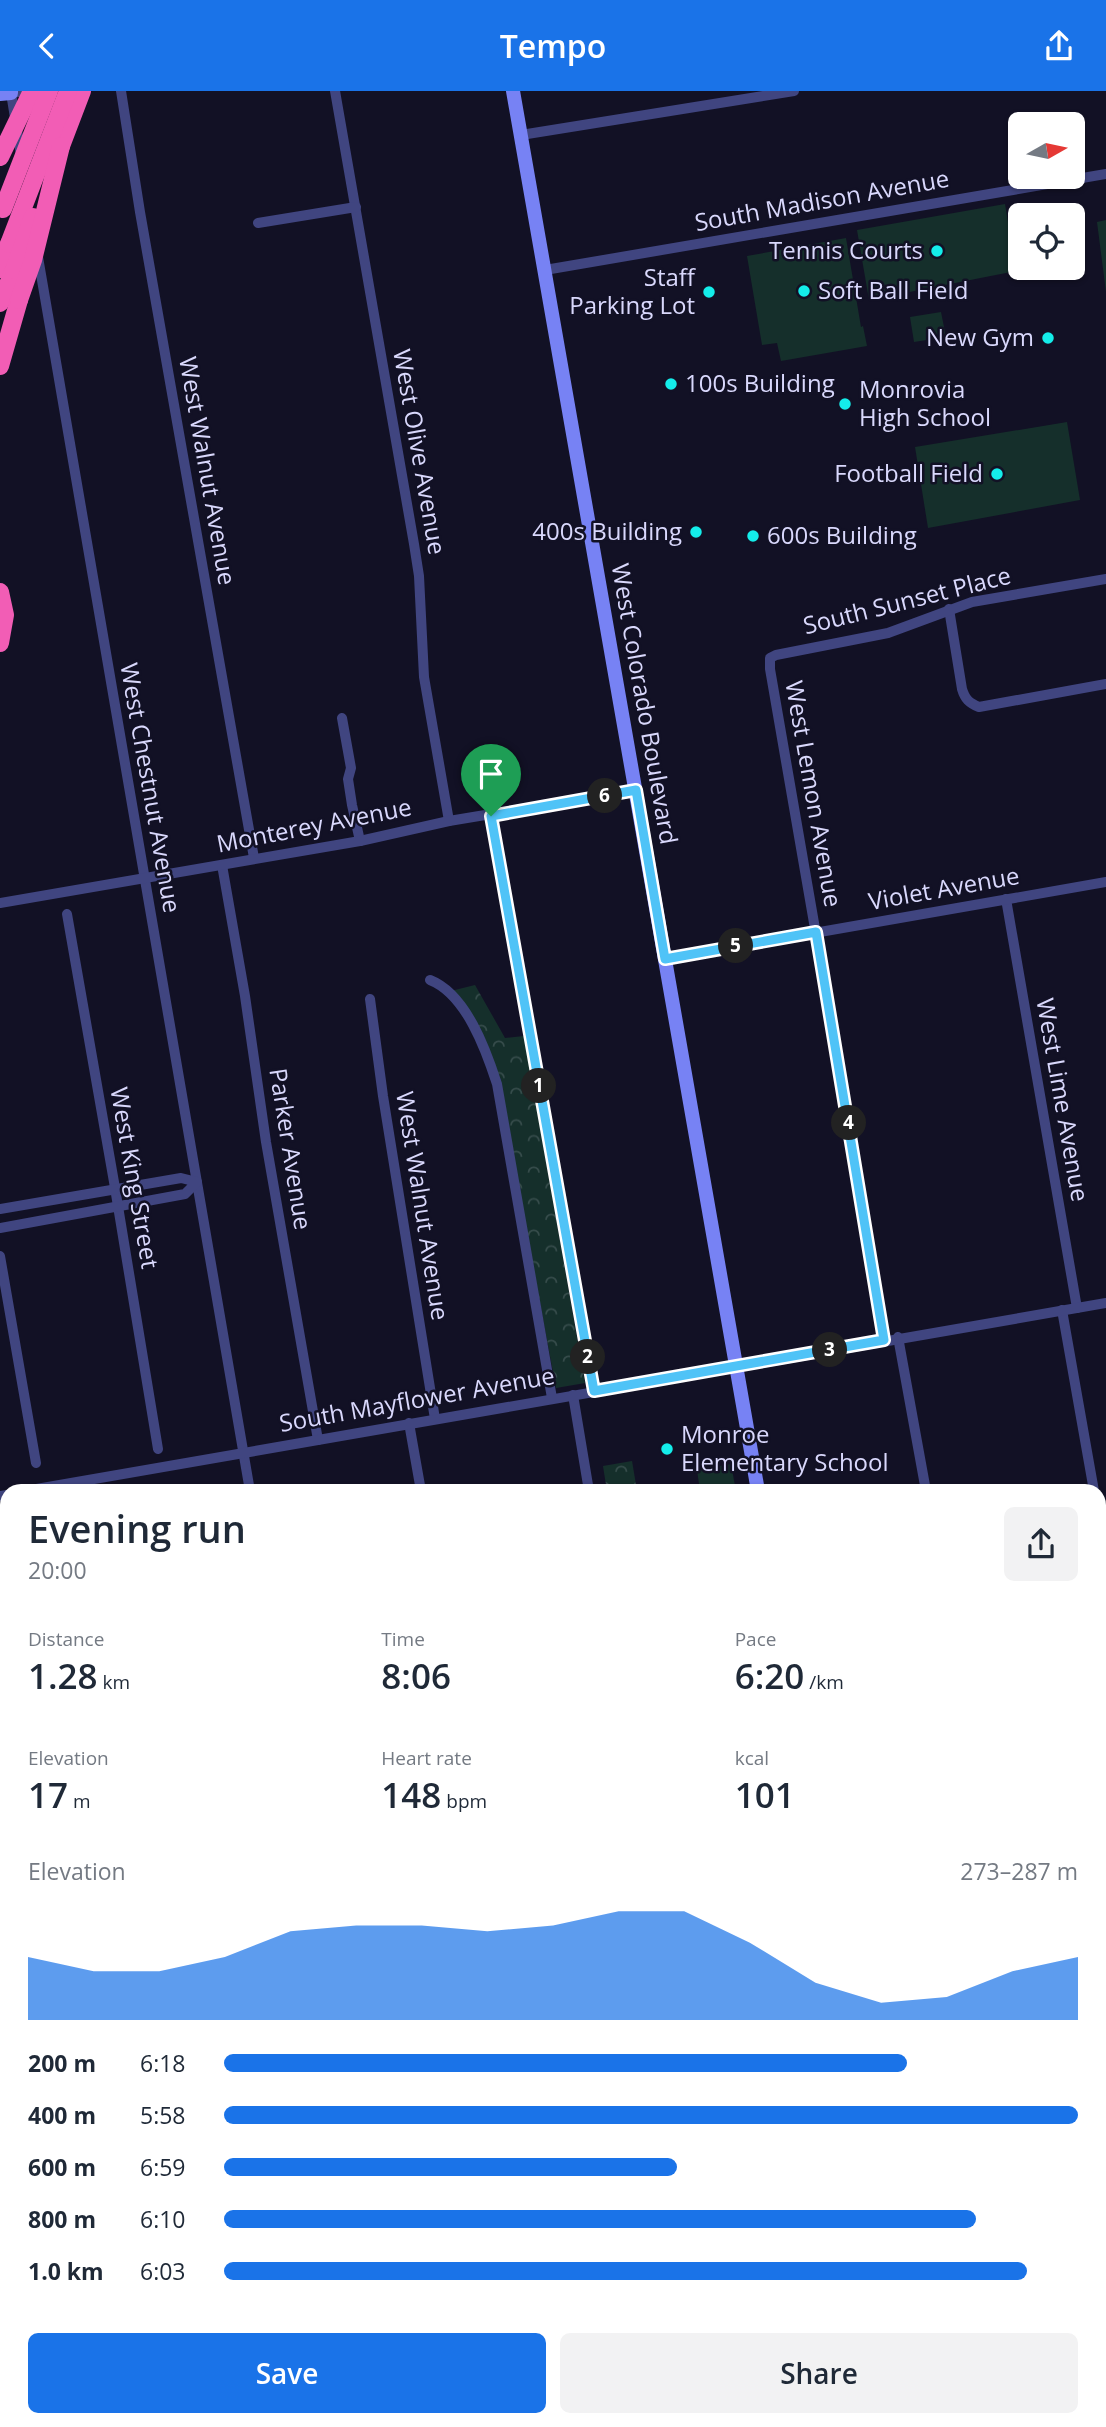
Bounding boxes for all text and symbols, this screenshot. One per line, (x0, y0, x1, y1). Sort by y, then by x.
text: Tempo (500, 24, 606, 67)
icon: back (28, 27, 66, 65)
icon: share (1040, 27, 1078, 65)
north arrow (1008, 112, 1085, 189)
map controls (1008, 112, 1085, 280)
street label: South Madison Avenue (692, 161, 952, 238)
button: locate (1008, 203, 1085, 280)
place label: Tennis Courts (769, 233, 923, 266)
marker: Tennis Courts (929, 243, 945, 259)
place label: Staff Parking Lot (569, 260, 697, 321)
place label: Soft Ball Field (818, 273, 968, 306)
marker: Soft Ball Field (796, 283, 812, 299)
marker: Staff Parking Lot (701, 284, 717, 300)
place label: New Gym (926, 320, 1034, 353)
marker: New Gym (1040, 330, 1056, 346)
street label: West Olive Avenue (386, 347, 455, 557)
street label: West Walnut Avenue (172, 354, 245, 587)
place label: 100s Building (685, 366, 835, 399)
place label: Monrovia High School (859, 372, 991, 433)
marker: 100s Building (663, 376, 679, 392)
marker: Monrovia High School (837, 396, 853, 412)
place label: Football Field (834, 456, 983, 489)
marker: Football Field (989, 466, 1005, 482)
place label: 400s Building (532, 514, 682, 547)
place label: 600s Building (767, 518, 917, 551)
marker: 400s Building (688, 524, 704, 540)
marker: 600s Building (745, 528, 761, 544)
street label: South Sunset Place (799, 558, 1014, 641)
street label: West Colorado Boulevard (605, 561, 686, 847)
street label: West Chestnut Avenue (113, 660, 190, 915)
street label: West Lemon Avenue (778, 678, 851, 909)
pin (461, 744, 521, 816)
icon: arrive (472, 755, 510, 793)
pin: 6 (588, 779, 622, 813)
text: 6 (599, 782, 610, 808)
street label: Monterey Avenue (213, 789, 414, 860)
street label: Violet Avenue (866, 858, 1022, 917)
pin: 5 (718, 929, 754, 963)
text: 5 (730, 932, 741, 958)
street label: West Lime Avenue (1029, 995, 1098, 1204)
street label: Parker Avenue (262, 1066, 321, 1232)
pin: 1 (522, 1069, 556, 1103)
text: 1 (533, 1072, 544, 1098)
street label: West King Street (103, 1084, 168, 1271)
street label: West Walnut Avenue (389, 1089, 458, 1323)
pin: 4 (832, 1105, 866, 1141)
text: 4 (843, 1109, 854, 1135)
pin: 3 (812, 1333, 848, 1367)
text: 3 (824, 1336, 835, 1362)
pin: 2 (570, 1339, 606, 1375)
text: 2 (582, 1343, 593, 1369)
street label: South Mayflower Avenue (276, 1358, 557, 1439)
place label: Monroe Elementary School (681, 1417, 889, 1478)
marker: Monroe Elementary School (659, 1441, 675, 1457)
text: Evening run (28, 1502, 246, 1554)
button: share (1004, 1507, 1078, 1581)
text: 20:00 (28, 1554, 87, 1586)
text: Distance (28, 1626, 104, 1652)
text: Time (381, 1626, 425, 1652)
text: Pace (735, 1626, 776, 1652)
text: 1.28 (28, 1652, 98, 1699)
text: 8:06 (381, 1652, 451, 1699)
text: 6:20 (735, 1652, 804, 1699)
text: km (98, 1669, 130, 1695)
text: /km (804, 1669, 844, 1695)
text: Elevation (28, 1745, 109, 1771)
text: Heart rate (381, 1745, 472, 1771)
text: kcal (735, 1745, 769, 1771)
text: 17 (28, 1771, 68, 1818)
text: 148 (381, 1771, 441, 1818)
text: 101 (735, 1771, 795, 1818)
text: m (68, 1788, 91, 1814)
text: bpm (441, 1788, 487, 1814)
text: Elevation (28, 1855, 126, 1887)
text: 273–287 m (960, 1855, 1078, 1887)
text: 200 m (28, 2047, 96, 2079)
text: 6:18 (140, 2047, 186, 2079)
text: 400 m (28, 2099, 96, 2131)
text: 5:58 (140, 2099, 186, 2131)
text: 600 m (28, 2151, 96, 2183)
text: 6:59 (140, 2151, 186, 2183)
text: 800 m (28, 2203, 96, 2235)
text: 6:10 (140, 2203, 186, 2235)
text: 1.0 km (28, 2255, 104, 2287)
text: 6:03 (140, 2255, 186, 2287)
button: Save (28, 2333, 546, 2413)
button: Share (560, 2333, 1078, 2413)

